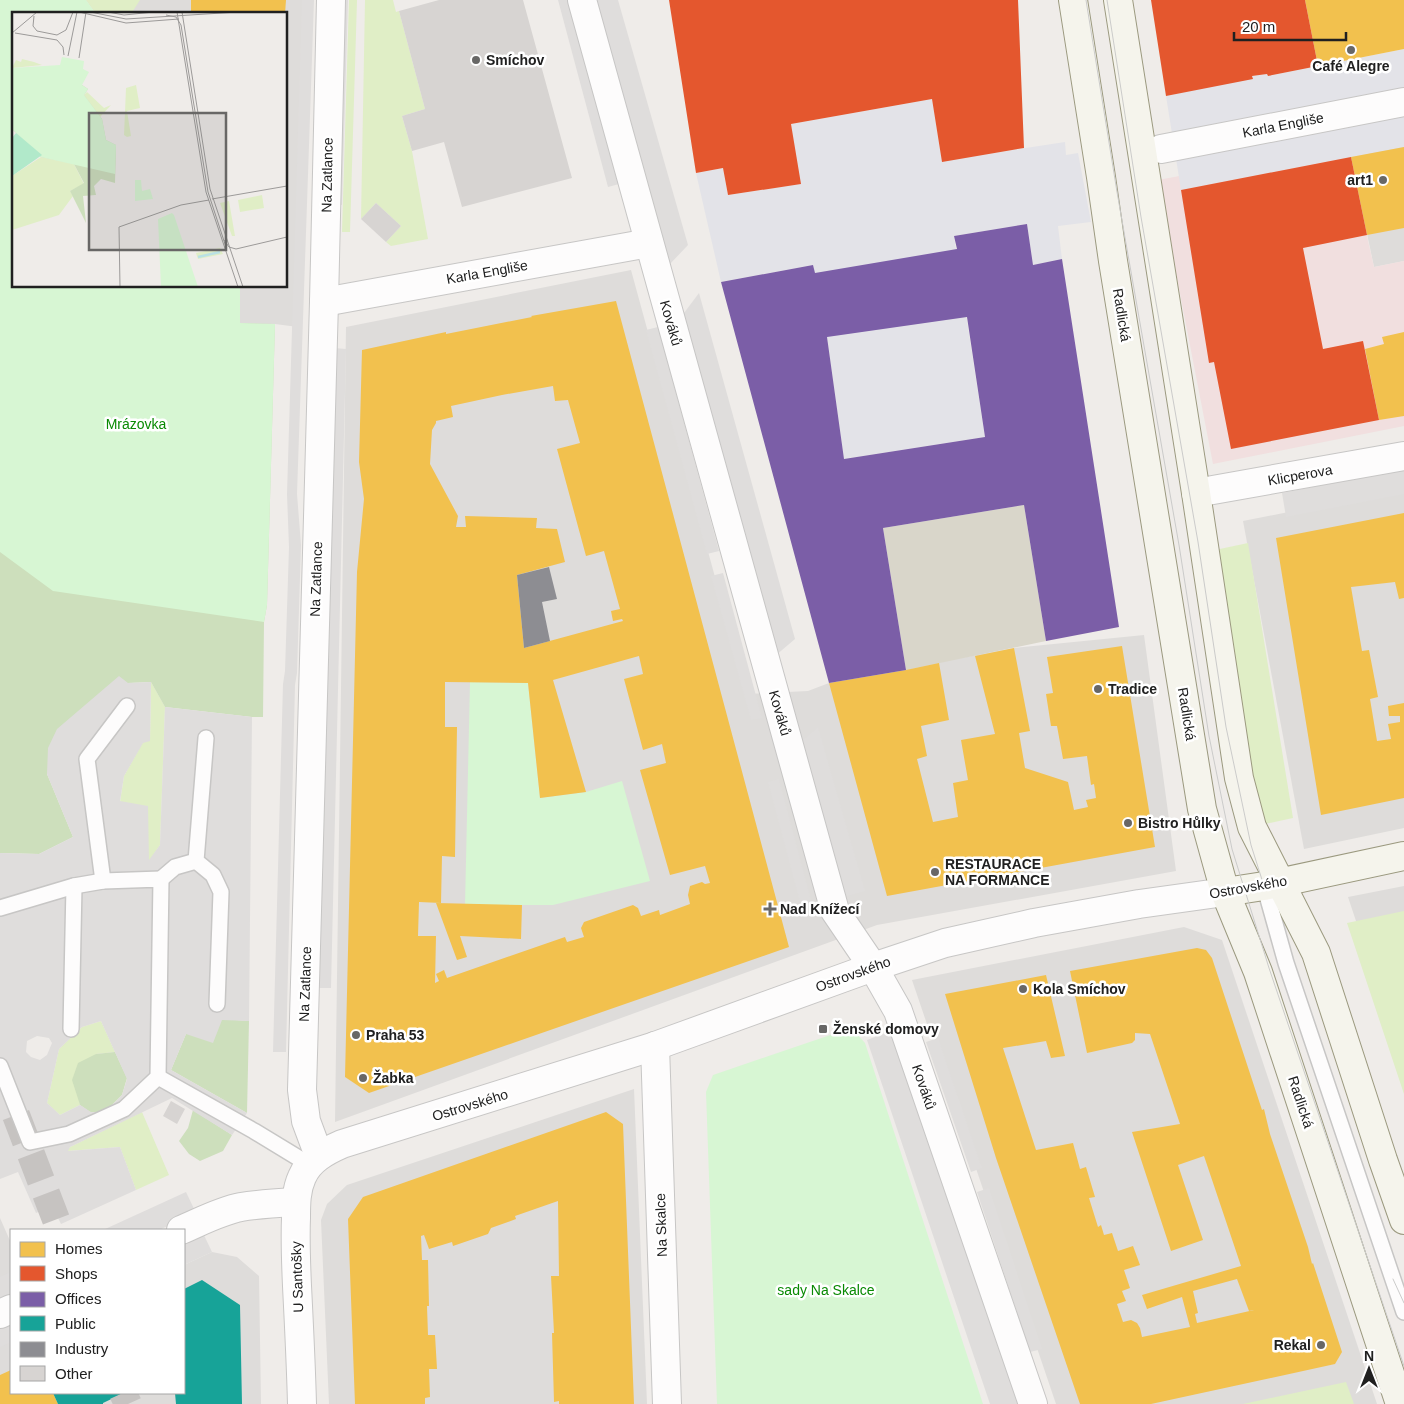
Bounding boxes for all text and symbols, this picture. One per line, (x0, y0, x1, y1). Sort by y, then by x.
scale bar (1234, 10, 1346, 42)
inset map (12, 12, 288, 288)
text: 20 m (1242, 18, 1275, 35)
marker: Café Alegre (1345, 44, 1357, 56)
place label: Smíchov (486, 52, 545, 68)
marker: Smíchov (470, 54, 482, 66)
place label: Café Alegre (1312, 58, 1390, 74)
street label: Karla Engliše (1241, 109, 1325, 141)
street label: Na Zatlance (318, 137, 336, 213)
place label: art1 (1347, 172, 1373, 188)
marker: art1 (1377, 174, 1389, 186)
street label: Karla Engliše (445, 257, 529, 287)
street label: Radlická (1110, 287, 1134, 343)
street label: Kováků (657, 298, 685, 348)
park label: Mrázovka (106, 416, 167, 432)
street label: Klicperova (1266, 461, 1334, 489)
street label: Na Zatlance (307, 541, 325, 617)
place label: Tradice (1108, 681, 1157, 697)
marker: Tradice (1092, 683, 1104, 695)
street label: Radlická (1175, 686, 1199, 742)
street label: Kováků (766, 688, 794, 738)
place label: Bistro Hůlky (1138, 815, 1221, 831)
marker: Bistro Hůlky (1122, 817, 1134, 829)
place label: RESTAURACE NA FORMANCE (945, 856, 1049, 888)
marker: RESTAURACE NA FORMANCE (929, 866, 941, 878)
street label: Ostrovského (1208, 872, 1288, 902)
place label: Nad Knížecí (780, 901, 860, 917)
marker: Nad Knížecí (764, 903, 776, 915)
street label: Na Zatlance (296, 946, 314, 1022)
street label: Ostrovského (813, 953, 893, 995)
place label: Kola Smíchov (1033, 981, 1126, 997)
marker: Kola Smíchov (1017, 983, 1029, 995)
place label: Ženské domovy (833, 1020, 939, 1037)
marker: Ženské domovy (817, 1023, 829, 1035)
place label: Praha 53 (366, 1027, 425, 1043)
marker: Praha 53 (350, 1029, 362, 1041)
street label: Kováků (909, 1062, 939, 1112)
place label: Žabka (373, 1069, 414, 1086)
marker: Žabka (357, 1072, 369, 1084)
street label: Radlická (1285, 1074, 1317, 1130)
street label: Ostrovského (430, 1086, 510, 1124)
street label: Na Skalce (652, 1193, 670, 1257)
legend (10, 1229, 185, 1394)
text: Homes (55, 1240, 103, 1257)
street label: U Santošky (288, 1241, 306, 1313)
text: Shops (55, 1265, 98, 1282)
park label: sady Na Skalce (777, 1282, 875, 1298)
text: Offices (55, 1290, 101, 1307)
text: Public (55, 1315, 96, 1332)
place label: Rekal (1274, 1337, 1311, 1353)
marker: Rekal (1315, 1339, 1327, 1351)
text: Industry (55, 1340, 109, 1357)
north arrow (1344, 1344, 1394, 1394)
text: N (1364, 1348, 1374, 1364)
text: Other (55, 1365, 93, 1382)

